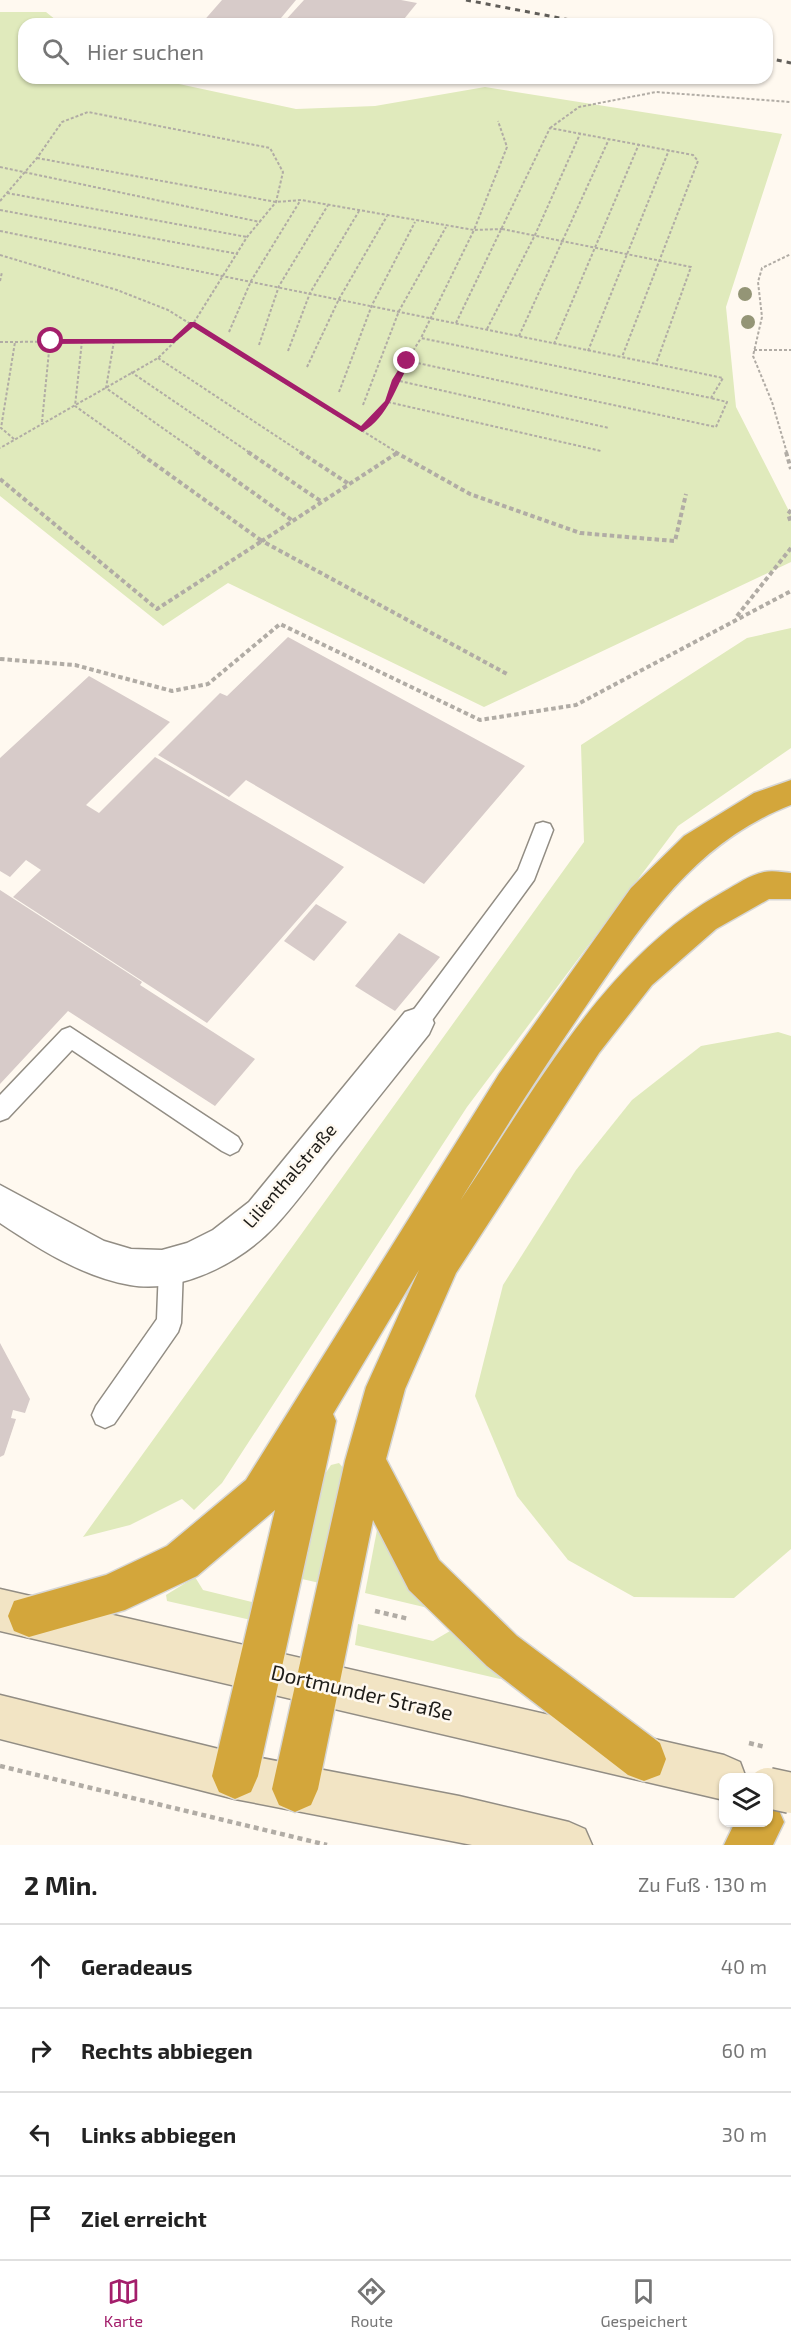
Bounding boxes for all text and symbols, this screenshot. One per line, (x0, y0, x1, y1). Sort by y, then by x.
search box (18, 18, 773, 84)
icon: search (39, 35, 72, 68)
text: Hier suchen (87, 38, 204, 64)
route start (37, 327, 63, 353)
route end (393, 347, 419, 373)
street label: Lilienthalstraße (238, 1119, 341, 1232)
street label: Dortmunder Straße (269, 1658, 456, 1725)
map controls (719, 1773, 773, 1827)
button: layers (719, 1773, 773, 1827)
text: 2 Min. (24, 1869, 98, 1900)
text: Zu Fuß · 130 m (638, 1872, 767, 1896)
icon: ahead (24, 1950, 57, 1983)
text: Geradeaus (81, 1953, 192, 1979)
text: 40 m (721, 1954, 767, 1978)
icon: right (24, 2034, 57, 2067)
text: Rechts abbiegen (81, 2037, 253, 2063)
text: 60 m (722, 2038, 767, 2062)
icon: left (24, 2118, 57, 2151)
text: Links abbiegen (81, 2121, 236, 2147)
text: 30 m (722, 2122, 767, 2146)
icon: arrive (24, 2202, 57, 2235)
text: Ziel erreicht (81, 2205, 207, 2231)
tab: Karte (104, 2275, 143, 2330)
tab: Route (350, 2275, 393, 2330)
tab: Gespeichert (600, 2275, 687, 2330)

